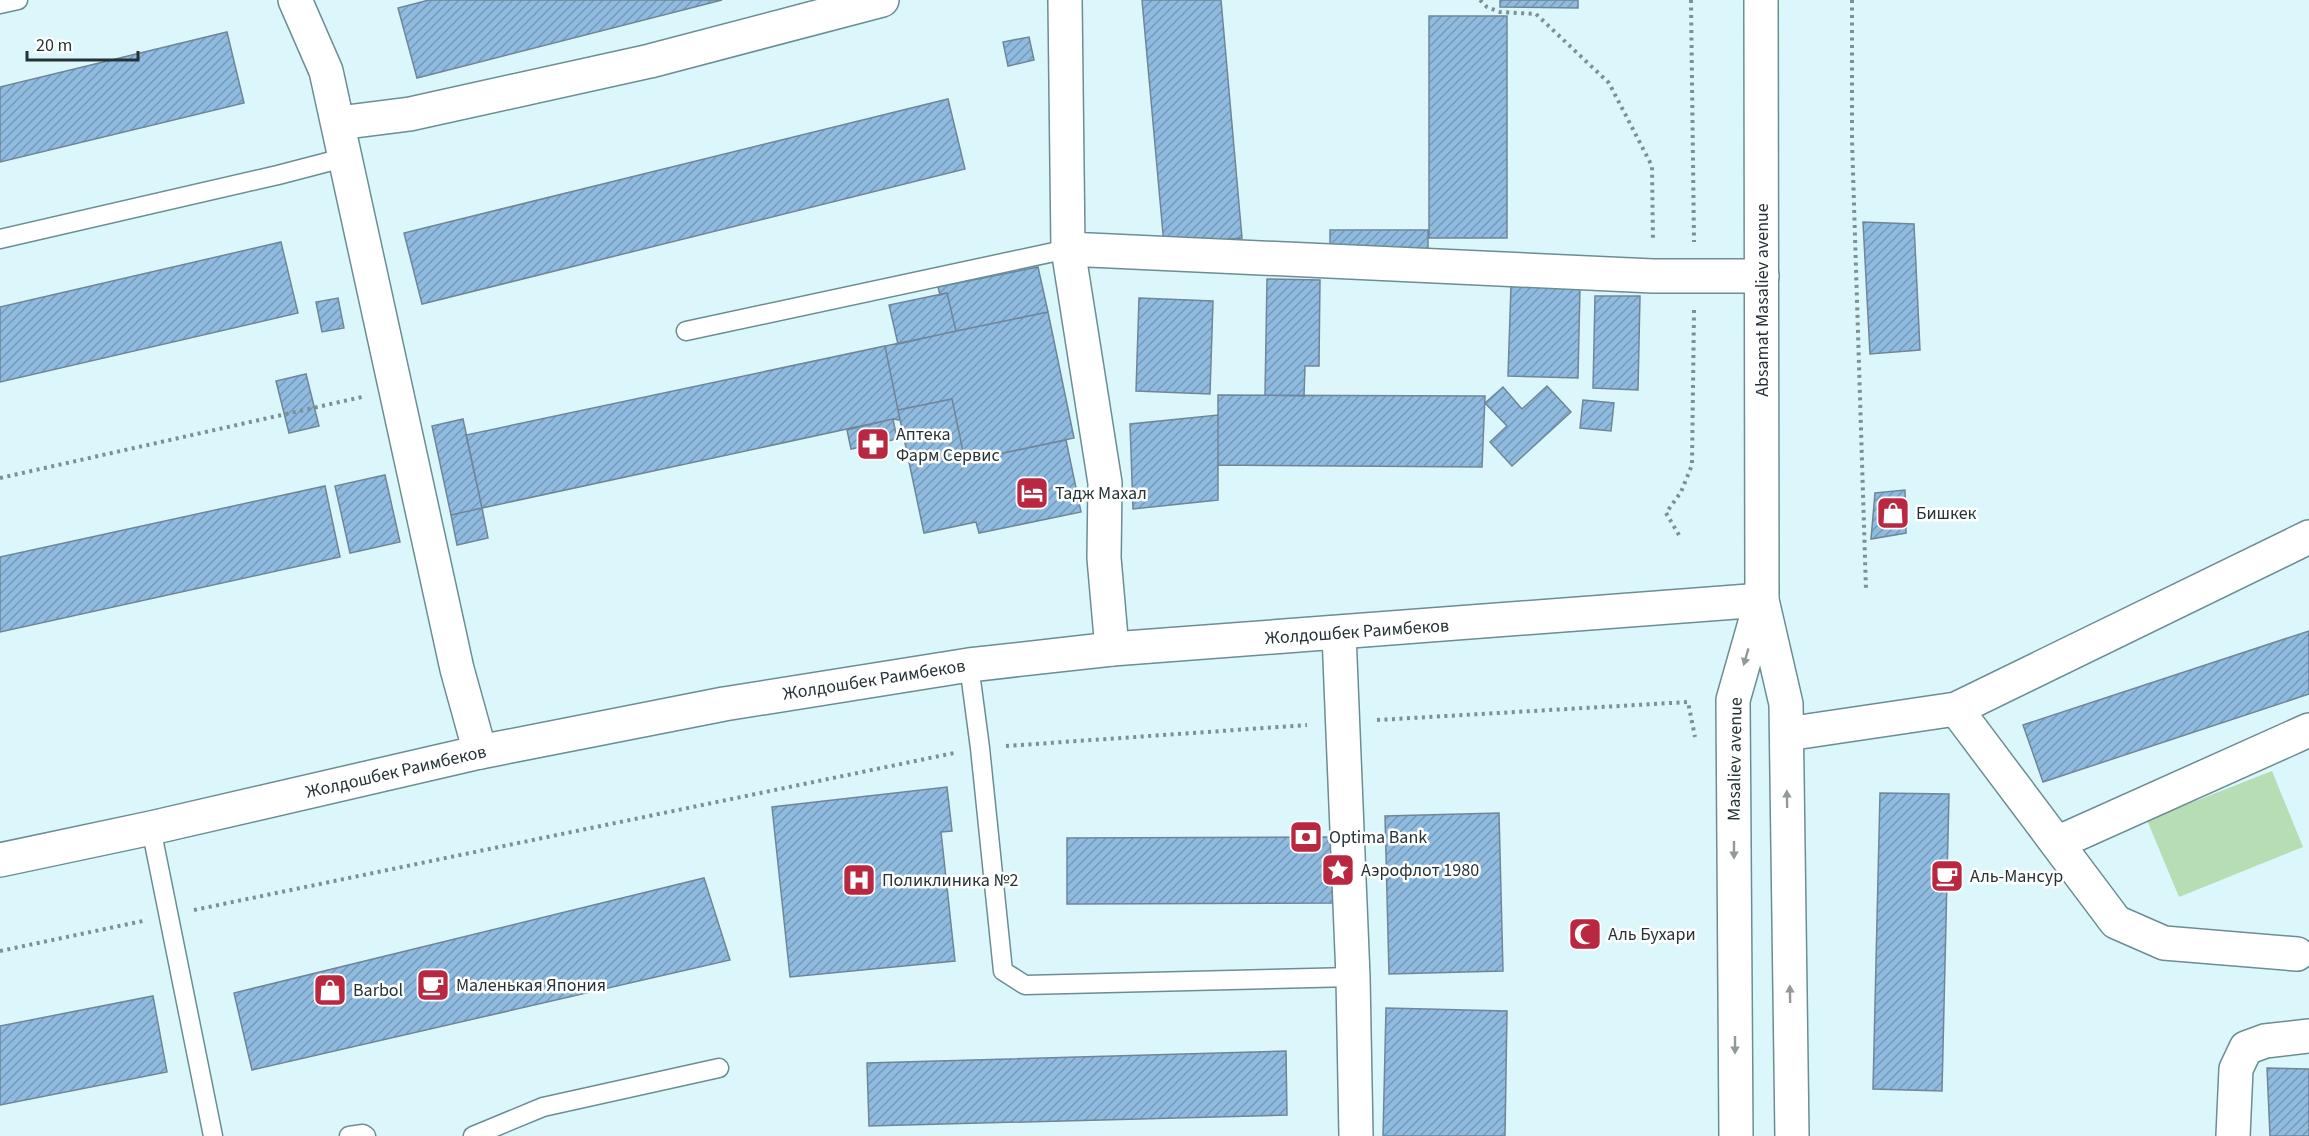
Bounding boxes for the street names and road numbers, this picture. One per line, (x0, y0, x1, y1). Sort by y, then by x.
street label: Absamat Masaliev avenue (1750, 203, 1775, 397)
street label: Жолдошбек Раимбеков (1264, 613, 1450, 651)
street label: Жолдошбек Раимбеков (781, 653, 967, 707)
street label: Masaliev avenue (1721, 697, 1749, 821)
street label: Жолдошбек Раимбеков (303, 739, 489, 805)

